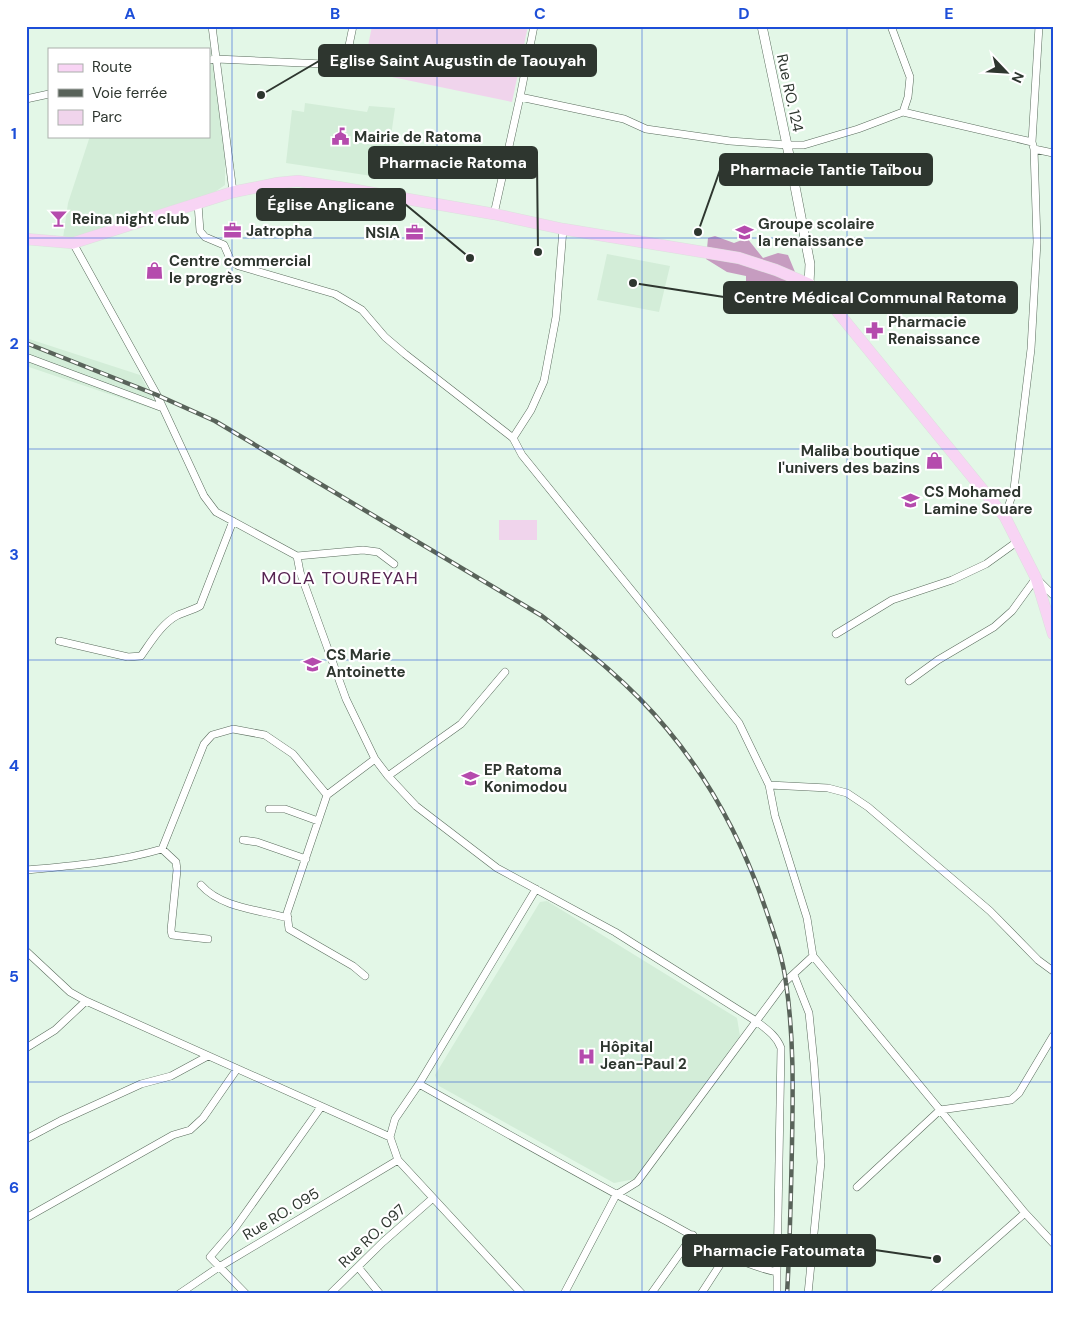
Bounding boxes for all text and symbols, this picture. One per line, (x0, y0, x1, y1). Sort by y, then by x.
text: A (124, 3, 136, 24)
text: B (330, 3, 340, 24)
text: C (534, 3, 546, 24)
text: D (738, 3, 750, 24)
text: E (944, 3, 954, 24)
callout: Eglise Saint Augustin de Taouyah (319, 45, 596, 76)
legend (48, 48, 210, 138)
north arrow (982, 48, 1032, 98)
text: Eglise Saint Augustin de Taouyah (330, 50, 586, 71)
street label: Rue RO. 124 (772, 52, 808, 134)
text: Route (92, 57, 132, 77)
text: N (1007, 69, 1028, 86)
text: Voie ferrée (92, 83, 167, 103)
text: Parc (92, 107, 122, 127)
text: 1 (11, 123, 17, 144)
public building icon: Mairie de Ratoma (330, 127, 350, 147)
place label: Mairie de Ratoma (354, 127, 482, 147)
callout: Pharmacie Ratoma (369, 147, 537, 178)
text: Pharmacie Ratoma (379, 152, 527, 173)
callout: Pharmacie Tantie Taïbou (720, 154, 932, 185)
text: Pharmacie Tantie Taïbou (730, 159, 922, 180)
callout: Église Anglicane (257, 189, 405, 220)
text: Église Anglicane (267, 194, 395, 215)
bar icon: Reina night club (48, 209, 68, 229)
place label: Reina night club (72, 209, 190, 229)
place label: Groupe scolaire la renaissance (758, 214, 875, 251)
office icon: Jatropha (222, 221, 242, 241)
place label: Jatropha (246, 221, 312, 241)
place label: NSIA (365, 223, 400, 243)
office icon: NSIA (404, 223, 424, 243)
school or university icon: Groupe scolaire la renaissance (734, 223, 754, 243)
place label: Centre commercial le progrès (169, 251, 311, 288)
shop icon: Centre commercial le progrès (145, 260, 165, 280)
callout: Centre Médical Communal Ratoma (724, 282, 1017, 313)
text: Centre Médical Communal Ratoma (734, 287, 1006, 308)
place label: Pharmacie Renaissance (888, 312, 980, 349)
pharmacy icon: Pharmacie Renaissance (864, 321, 884, 341)
text: 2 (9, 333, 19, 354)
place label: Maliba boutique l'univers des bazins (778, 441, 920, 478)
shop icon: Maliba boutique l'univers des bazins (924, 450, 944, 470)
place label: CS Mohamed Lamine Souare (924, 482, 1032, 519)
school or university icon: CS Mohamed Lamine Souare (900, 491, 920, 511)
text: 3 (9, 544, 19, 565)
district label: MOLA TOUREYAH (261, 566, 419, 590)
place label: CS Marie Antoinette (326, 645, 405, 682)
school or university icon: CS Marie Antoinette (302, 654, 322, 674)
text: 4 (9, 755, 19, 776)
place label: EP Ratoma Konimodou (484, 760, 567, 797)
school or university icon: EP Ratoma Konimodou (460, 769, 480, 789)
text: 5 (9, 966, 19, 987)
place label: Hôpital Jean-Paul 2 (600, 1037, 687, 1074)
hospital icon: Hôpital Jean-Paul 2 (576, 1046, 596, 1066)
text: 6 (9, 1177, 19, 1198)
street label: Rue RO. 095 (239, 1183, 323, 1245)
street label: Rue RO. 097 (334, 1200, 410, 1272)
callout: Pharmacie Fatoumata (683, 1235, 875, 1266)
text: Pharmacie Fatoumata (693, 1240, 865, 1261)

